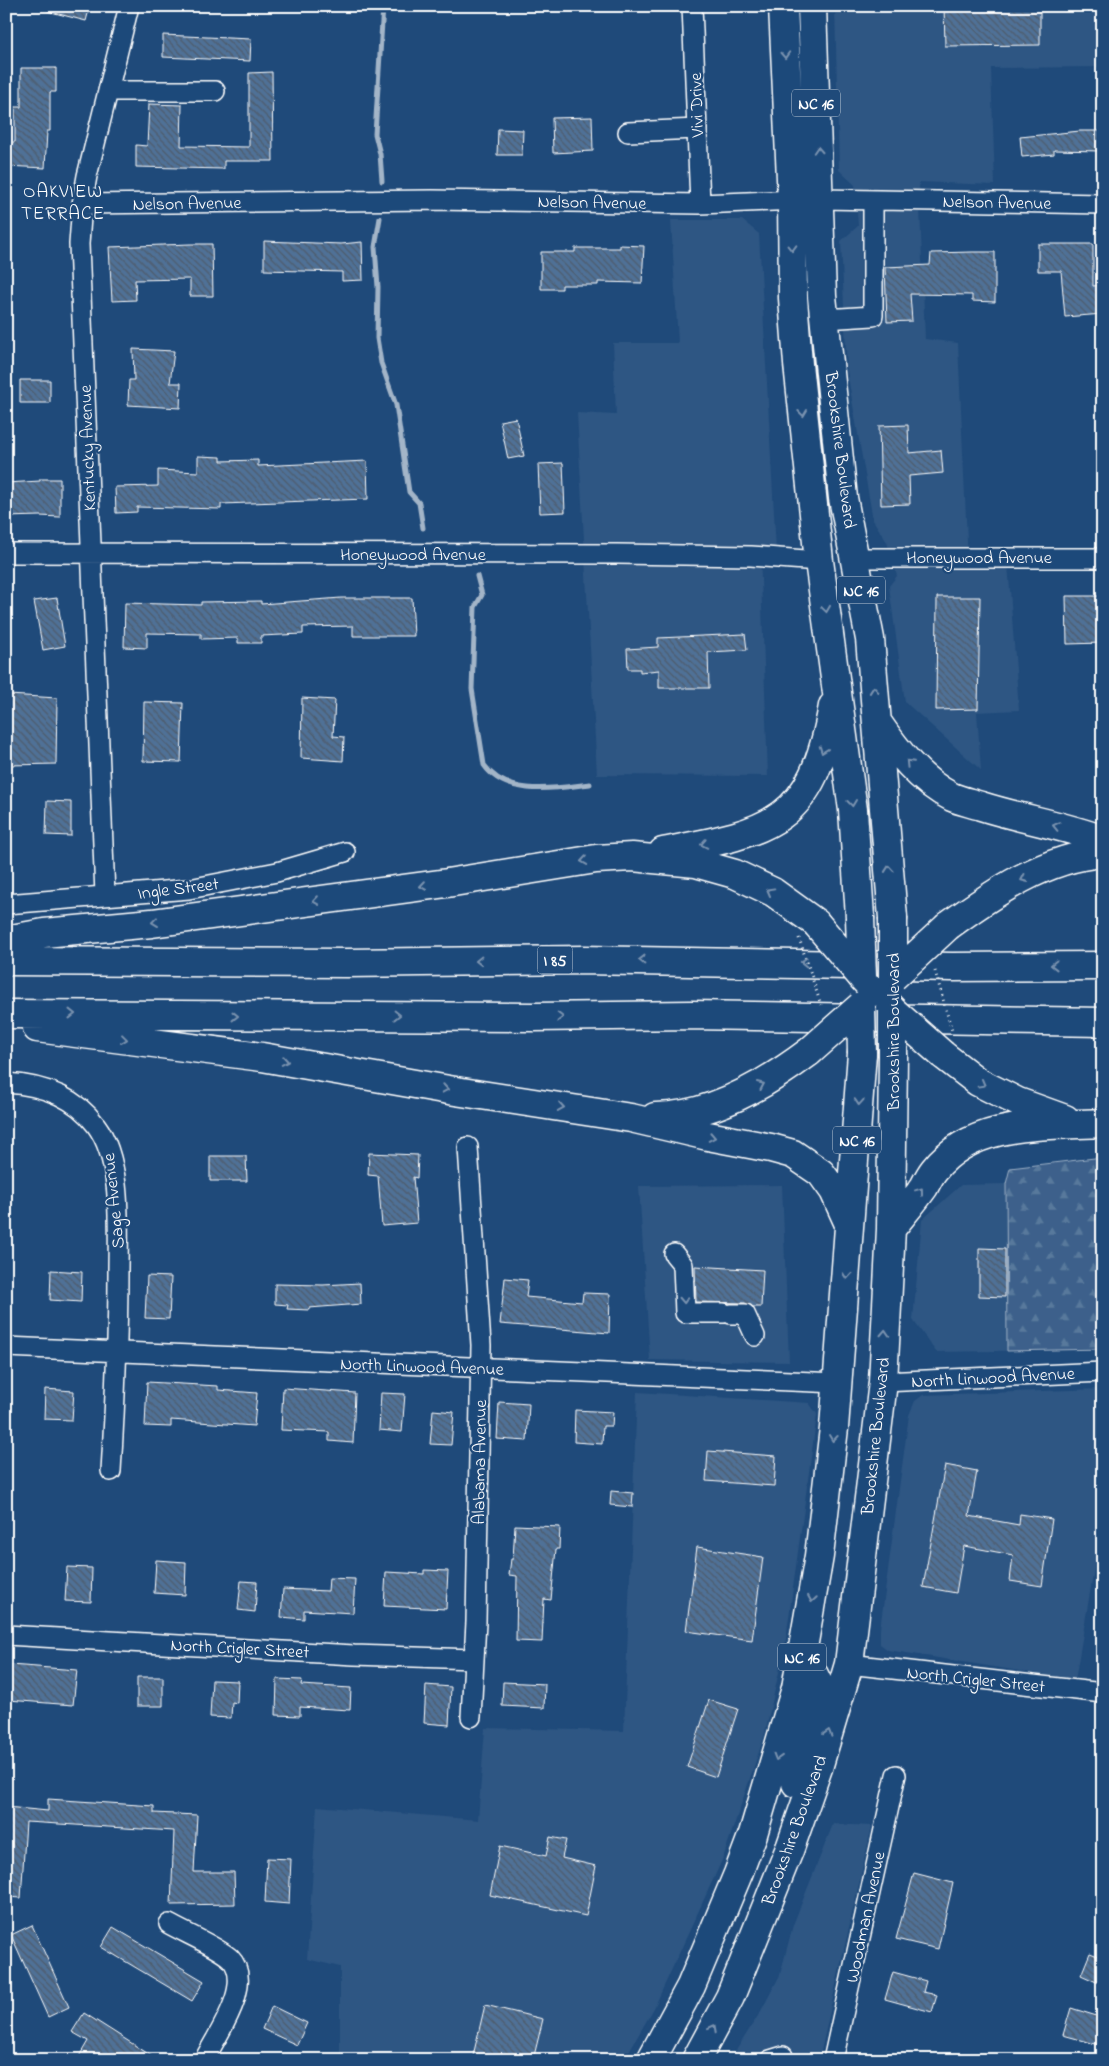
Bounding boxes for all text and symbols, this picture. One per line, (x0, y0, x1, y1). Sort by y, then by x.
one-way arrow (779, 51, 790, 59)
street label: Vivi Drive (684, 71, 712, 139)
road number: NC 16 (792, 90, 840, 116)
one-way arrow (813, 146, 824, 154)
district label: OAKVIEW TERRACE (21, 179, 105, 228)
street label: Nelson Avenue (537, 190, 648, 218)
street label: Nelson Avenue (942, 190, 1053, 218)
street label: Nelson Avenue (132, 191, 243, 219)
one-way arrow (787, 245, 798, 253)
street label: Brookshire Boulevard (816, 369, 862, 530)
street label: Kentucky Avenue (74, 384, 104, 511)
one-way arrow (797, 409, 808, 417)
street label: Honeywood Avenue (340, 543, 487, 569)
street label: Honeywood Avenue (906, 546, 1053, 572)
road number: NC 16 (837, 576, 885, 604)
one-way arrow (820, 606, 831, 614)
one-way arrow (869, 686, 880, 694)
one-way arrow (819, 745, 829, 753)
one-way arrow (906, 760, 915, 769)
one-way arrow (847, 798, 857, 807)
one-way arrow (1052, 821, 1061, 832)
one-way arrow (700, 838, 709, 848)
one-way arrow (579, 855, 588, 865)
one-way arrow (884, 865, 895, 873)
street label: Ingle Street (136, 872, 220, 909)
one-way arrow (1020, 873, 1029, 883)
one-way arrow (419, 880, 427, 891)
one-way arrow (766, 887, 775, 897)
one-way arrow (311, 895, 319, 906)
one-way arrow (150, 916, 158, 927)
road number: I 85 (538, 946, 572, 974)
street label: Brookshire Boulevard (882, 953, 908, 1112)
one-way arrow (637, 955, 645, 966)
one-way arrow (475, 956, 482, 966)
one-way arrow (800, 957, 808, 968)
one-way arrow (1050, 960, 1058, 970)
one-way arrow (69, 1009, 77, 1019)
one-way arrow (394, 1010, 402, 1020)
one-way arrow (232, 1011, 239, 1021)
one-way arrow (556, 1011, 564, 1022)
one-way arrow (120, 1034, 128, 1044)
one-way arrow (281, 1056, 289, 1066)
one-way arrow (977, 1078, 986, 1088)
one-way arrow (756, 1080, 765, 1091)
one-way arrow (442, 1083, 450, 1094)
one-way arrow (854, 1098, 865, 1106)
one-way arrow (557, 1102, 566, 1112)
road number: NC 16 (833, 1126, 881, 1154)
one-way arrow (708, 1131, 716, 1142)
street label: Sage Avenue (97, 1151, 134, 1250)
one-way arrow (915, 1188, 923, 1197)
one-way arrow (842, 1272, 853, 1280)
one-way arrow (679, 1296, 690, 1304)
one-way arrow (880, 1329, 891, 1337)
street label: North Linwood Avenue (340, 1352, 505, 1384)
street label: Brookshire Boulevard (856, 1356, 898, 1517)
street label: North Linwood Avenue (911, 1362, 1076, 1396)
street label: Alabama Avenue (467, 1398, 495, 1525)
one-way arrow (828, 1434, 839, 1442)
one-way arrow (807, 1595, 818, 1603)
street label: North Crigler Street (170, 1633, 310, 1668)
road number: NC 16 (778, 1644, 826, 1670)
street label: North Crigler Street (905, 1661, 1046, 1702)
one-way arrow (823, 1730, 833, 1738)
street label: Brookshire Boulevard (756, 1752, 835, 1910)
one-way arrow (772, 1753, 782, 1761)
street label: Woodman Avenue (840, 1848, 894, 1985)
one-way arrow (707, 2025, 717, 2034)

